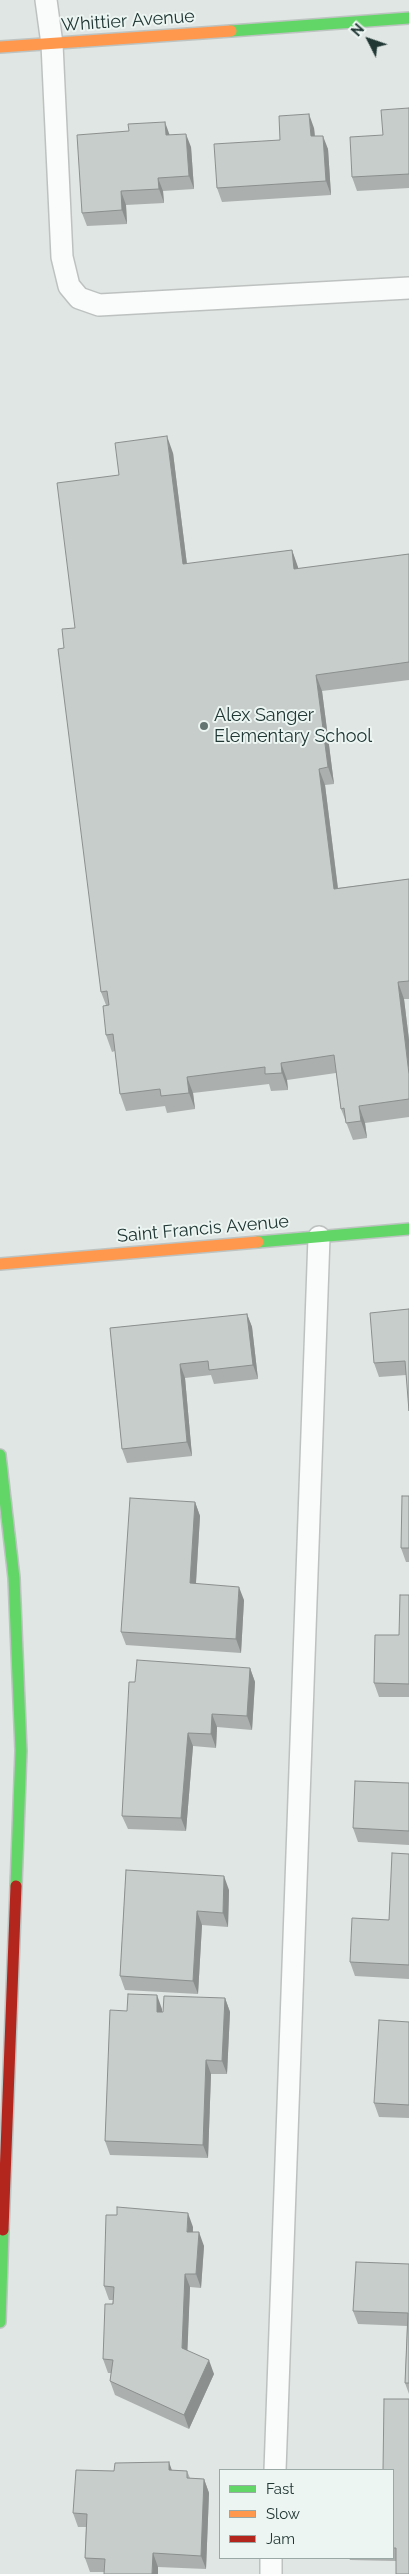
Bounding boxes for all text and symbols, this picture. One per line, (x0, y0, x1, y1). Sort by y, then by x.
street label: Whittier Avenue (60, 6, 196, 36)
north arrow (344, 15, 394, 65)
text: N (348, 21, 367, 39)
place label: Alex Sanger Elementary School (214, 705, 372, 748)
marker: Alex Sanger Elementary School (198, 720, 210, 732)
street label: Saint Francis Avenue (116, 1211, 290, 1247)
legend (219, 2469, 394, 2559)
text: Fast (266, 2480, 294, 2498)
text: Slow (266, 2505, 300, 2523)
text: Jam (266, 2530, 295, 2548)

